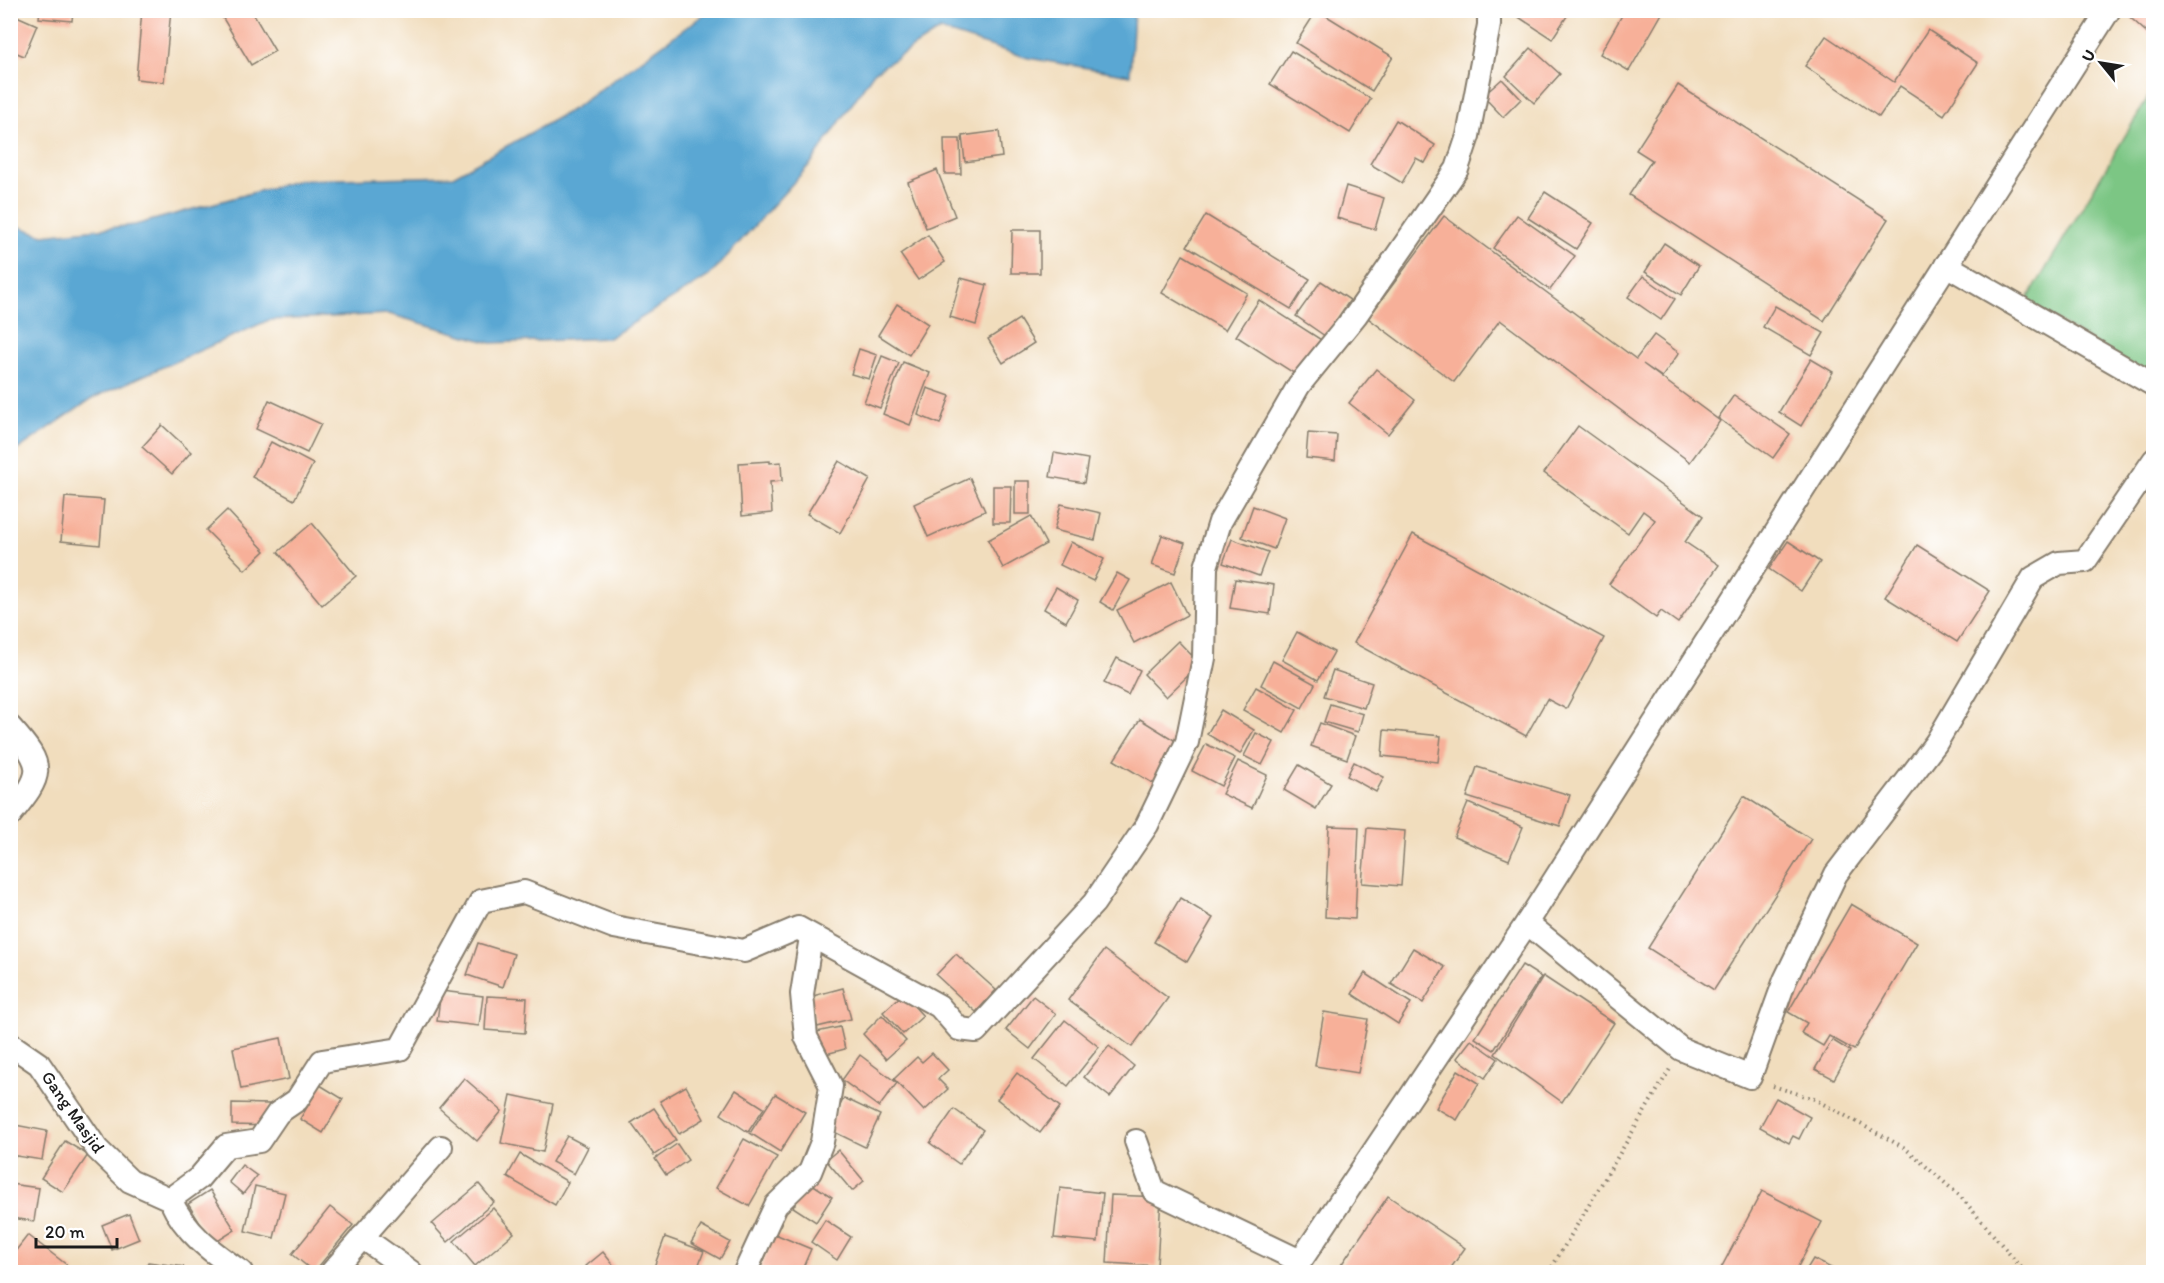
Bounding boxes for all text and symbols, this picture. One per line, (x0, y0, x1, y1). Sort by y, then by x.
north arrow (2071, 33, 2131, 93)
text: U (2078, 46, 2099, 65)
street label: Gang Masjid (37, 1067, 110, 1158)
scale bar (36, 1211, 117, 1249)
text: 20 m (45, 1221, 85, 1243)

